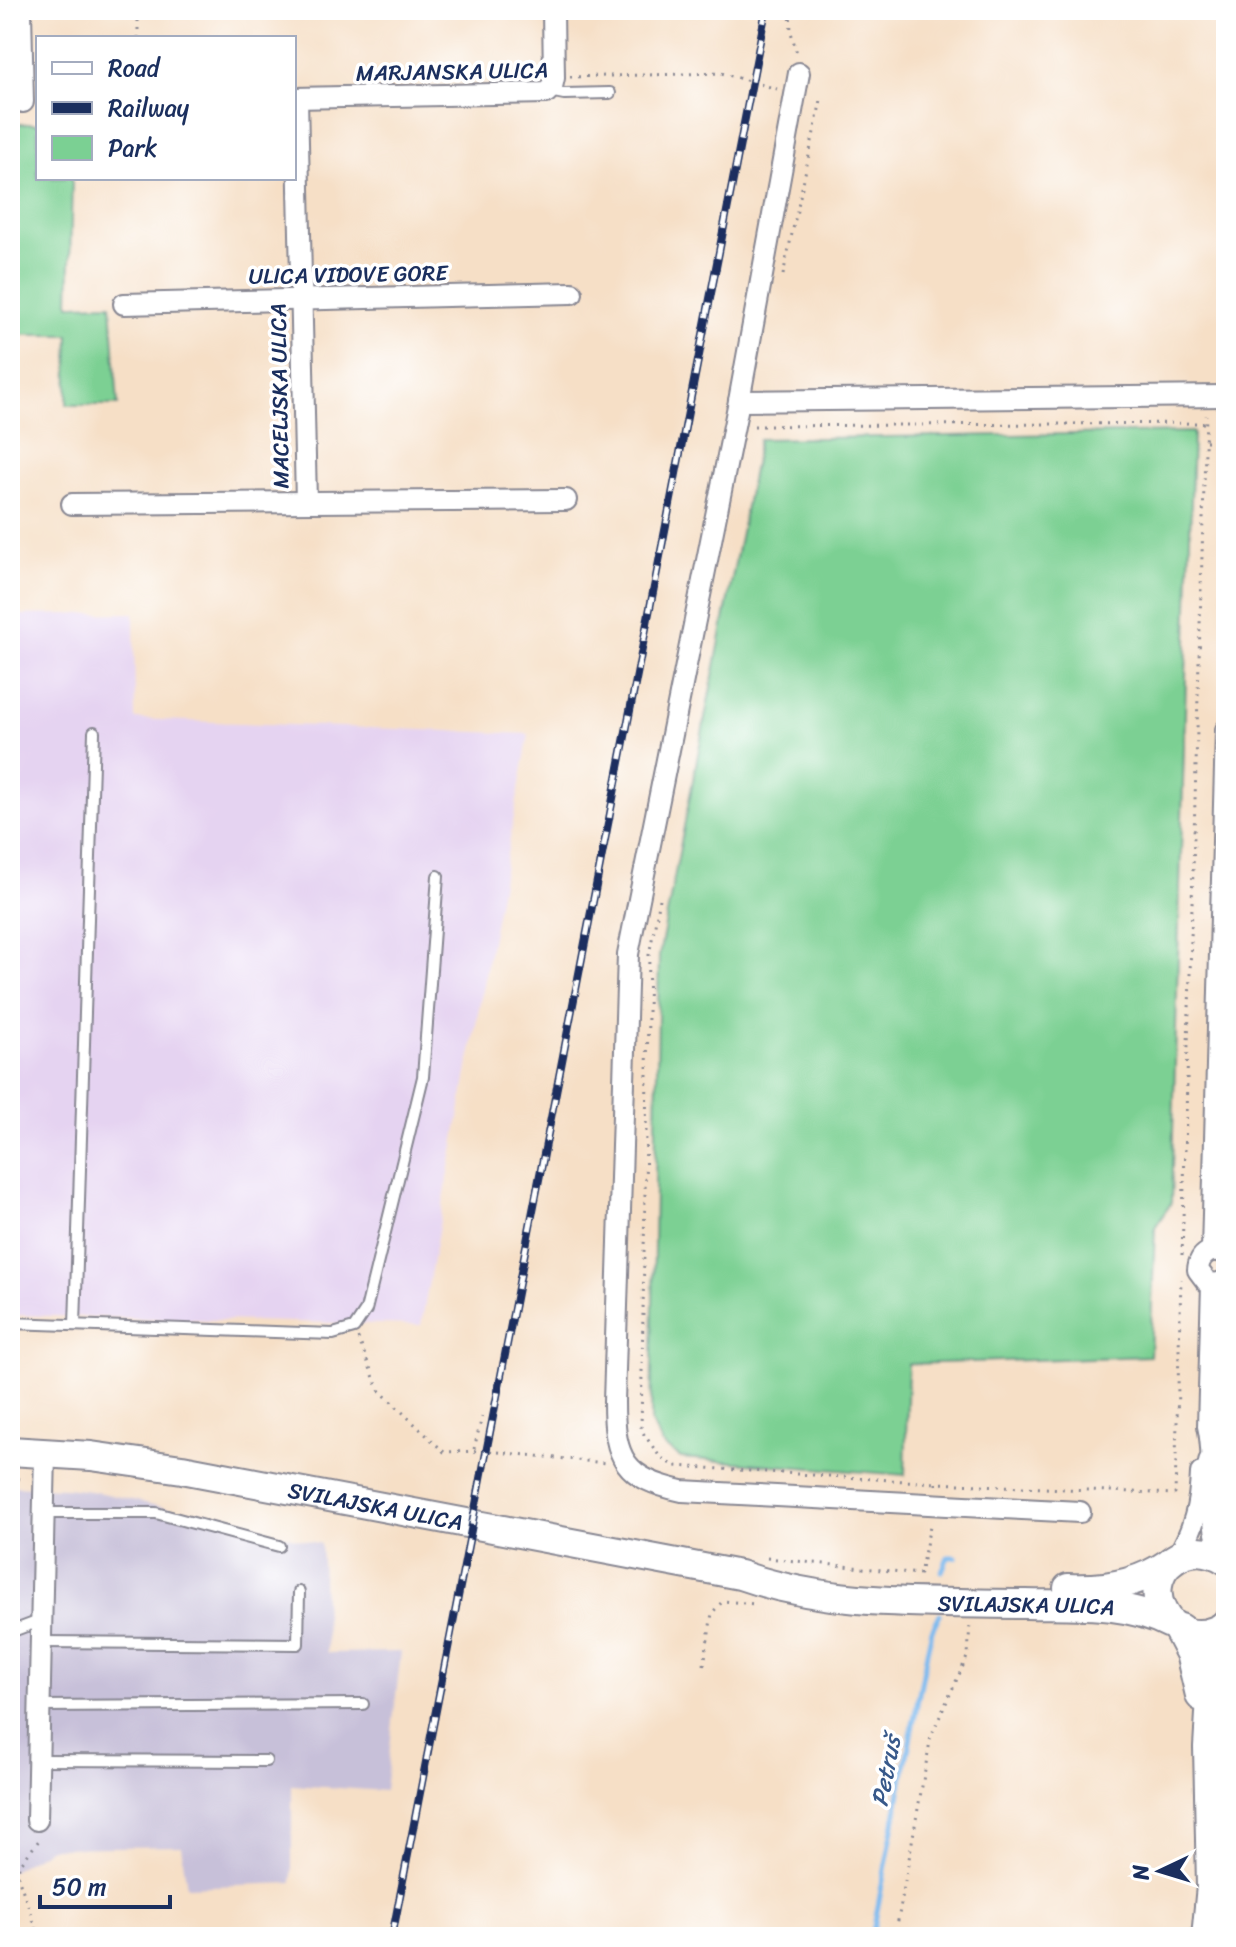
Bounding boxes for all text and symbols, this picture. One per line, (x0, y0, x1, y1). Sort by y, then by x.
legend (36, 36, 296, 180)
text: Road (108, 47, 162, 89)
street label: MARJANSKA ULICA (356, 50, 548, 93)
text: Railway (108, 87, 190, 129)
text: Park (108, 127, 157, 169)
street label: ULICA VIDOVE GORE (248, 253, 450, 296)
street label: MACELJSKA ULICA (258, 303, 301, 489)
street label: SVILAJSKA ULICA (285, 1471, 466, 1542)
street label: SVILAJSKA ULICA (937, 1584, 1117, 1627)
water label: Petruš (859, 1726, 915, 1810)
north arrow (1120, 1831, 1200, 1911)
scale bar (40, 1859, 170, 1909)
text: N (1121, 1863, 1161, 1882)
text: 50 m (52, 1866, 107, 1908)

